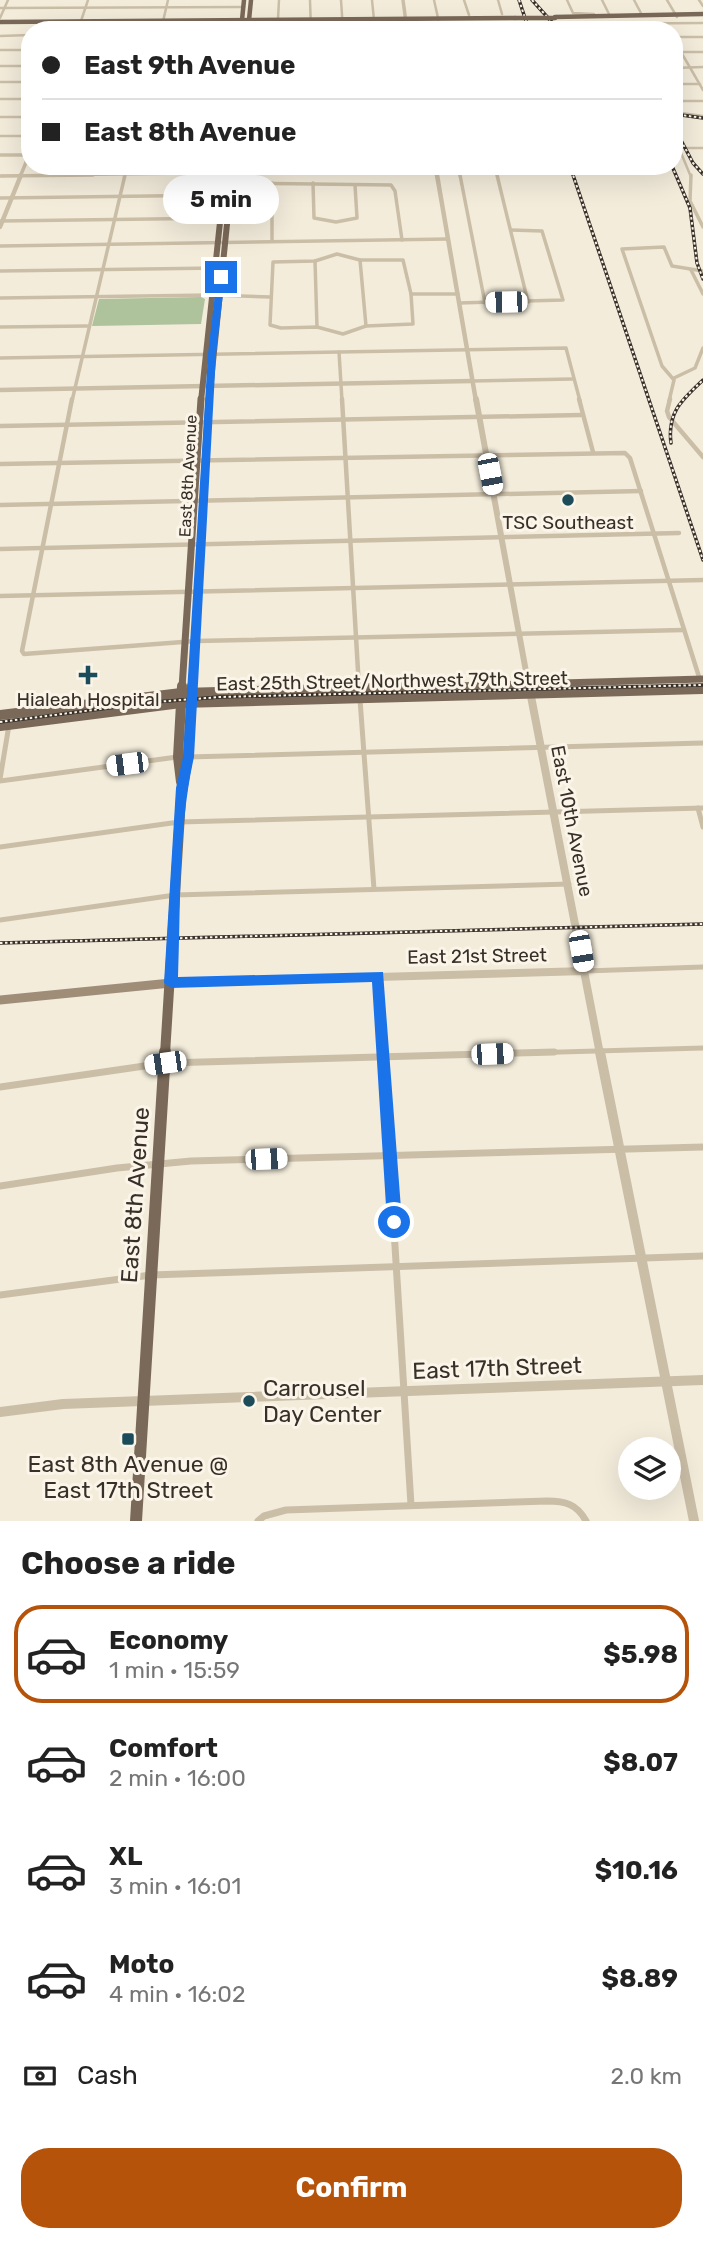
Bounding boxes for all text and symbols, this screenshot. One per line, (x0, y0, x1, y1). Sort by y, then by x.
text: East 9th Avenue (84, 50, 295, 81)
text: East 8th Avenue (84, 117, 296, 148)
callout: 5 min (163, 176, 279, 224)
text: 5 min (190, 185, 252, 213)
route end (205, 261, 237, 293)
car (485, 291, 528, 313)
street label: East 8th Avenue (175, 414, 201, 538)
car (476, 451, 505, 497)
marker: TSC Southeast (560, 492, 576, 508)
place label: TSC Southeast (502, 511, 634, 534)
marker: Hialeah Hospital (78, 665, 98, 685)
street label: East 25th Street/Northwest 79th Street (216, 666, 569, 696)
place label: Hialeah Hospital (16, 688, 160, 711)
street label: East 10th Avenue (546, 743, 598, 899)
car (105, 751, 150, 777)
car (568, 928, 595, 974)
street label: East 21st Street (407, 943, 548, 969)
car (471, 1043, 514, 1065)
car (143, 1050, 188, 1076)
street label: East 8th Avenue (115, 1106, 155, 1284)
car (245, 1148, 288, 1170)
route start (378, 1206, 410, 1238)
street label: East 17th Street (412, 1351, 582, 1385)
place label: Carrousel Day Center (263, 1374, 382, 1428)
marker: Carrousel Day Center (241, 1393, 257, 1409)
marker: East 8th Avenue @ East 17th Street (120, 1431, 136, 1447)
map controls (618, 1437, 681, 1500)
button: layers (618, 1437, 681, 1500)
place label: East 8th Avenue @ East 17th Street (28, 1450, 228, 1504)
text: Choose a ride (21, 1544, 235, 1582)
icon: car (25, 1623, 88, 1686)
text: Economy (109, 1625, 228, 1656)
text: $5.98 (603, 1639, 678, 1670)
text: 1 min · 15:59 (109, 1656, 240, 1684)
icon: car (25, 1731, 88, 1794)
text: Comfort (109, 1733, 218, 1764)
text: $8.07 (603, 1747, 678, 1778)
text: 2 min · 16:00 (109, 1764, 246, 1792)
icon: car (25, 1839, 88, 1902)
text: XL (109, 1841, 142, 1872)
text: $10.16 (595, 1855, 678, 1886)
text: 3 min · 16:01 (109, 1872, 241, 1900)
icon: car (25, 1947, 88, 2010)
text: Moto (109, 1949, 174, 1980)
text: $8.89 (602, 1963, 678, 1994)
text: 4 min · 16:02 (109, 1980, 245, 2008)
icon: cash (21, 2057, 59, 2095)
text: Cash (77, 2060, 138, 2091)
text: 2.0 km (611, 2062, 682, 2090)
button: Confirm (21, 2148, 682, 2228)

